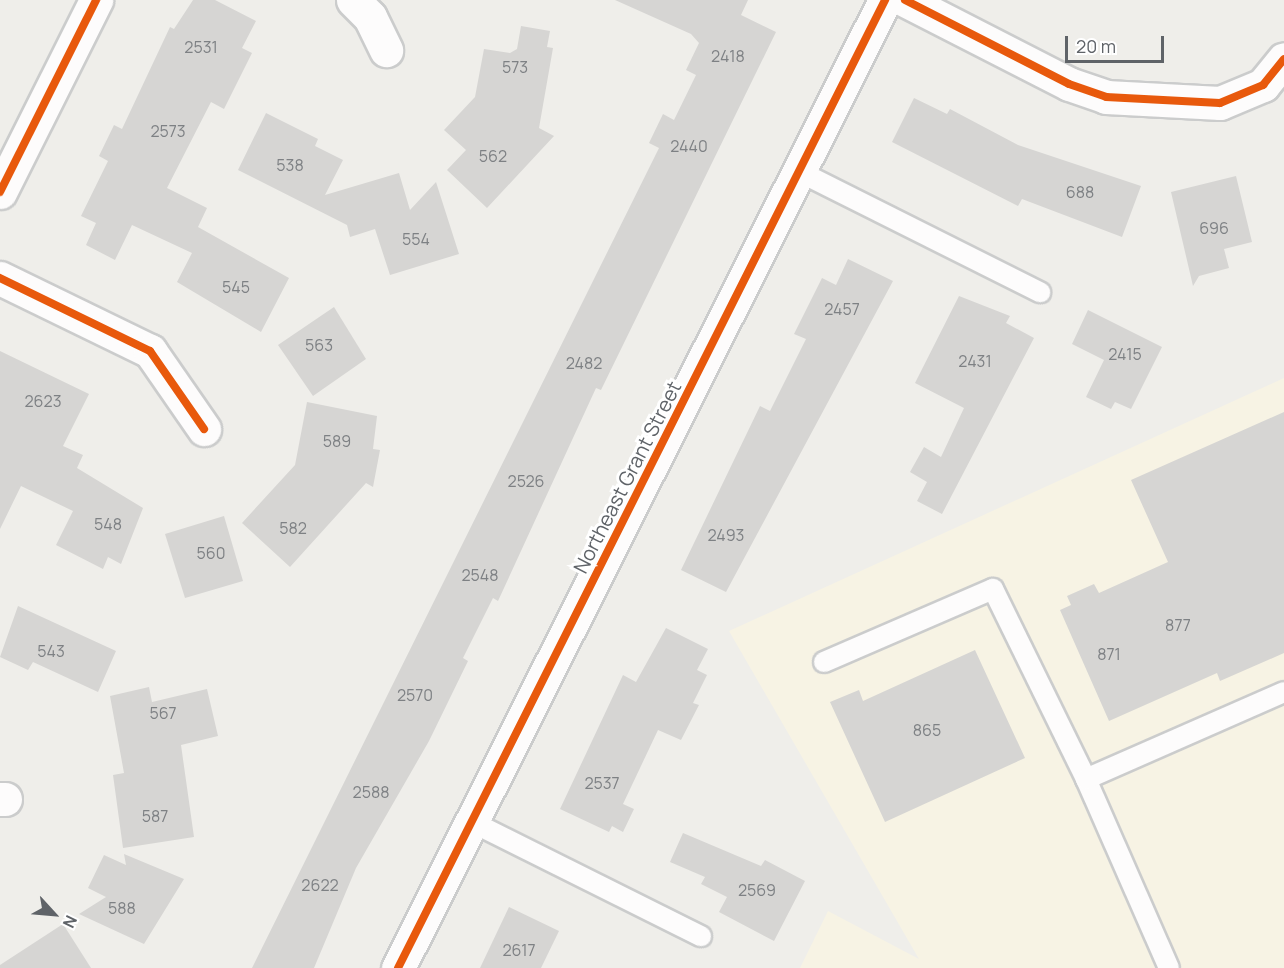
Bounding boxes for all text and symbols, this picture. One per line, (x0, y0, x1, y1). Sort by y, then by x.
scale bar (1068, 24, 1167, 62)
text: 20 m (1076, 34, 1116, 58)
house number: 2531 (184, 37, 218, 57)
house number: 2418 (711, 46, 745, 66)
house number: 573 (502, 57, 528, 77)
house number: 2573 (150, 121, 186, 141)
house number: 2440 (670, 136, 708, 156)
house number: 562 (479, 146, 507, 166)
house number: 538 (276, 155, 304, 175)
house number: 688 (1066, 182, 1094, 202)
house number: 696 (1199, 218, 1229, 238)
house number: 554 (402, 229, 430, 249)
house number: 545 (222, 277, 250, 297)
house number: 2457 (824, 299, 860, 319)
house number: 563 (305, 335, 333, 355)
house number: 2415 (1108, 344, 1142, 364)
house number: 2431 (958, 351, 992, 371)
house number: 2482 (566, 353, 602, 373)
street label: Northeast Grant Street (568, 377, 686, 577)
house number: 2623 (24, 391, 62, 411)
house number: 589 (323, 431, 351, 451)
house number: 2526 (508, 471, 544, 491)
house number: 548 (94, 514, 122, 534)
house number: 582 (279, 518, 307, 538)
house number: 2493 (708, 525, 744, 545)
house number: 560 (197, 543, 225, 563)
house number: 2548 (461, 565, 499, 585)
house number: 877 (1165, 615, 1191, 635)
house number: 543 (37, 641, 65, 661)
house number: 871 (1097, 644, 1121, 664)
house number: 2570 (397, 685, 433, 705)
house number: 567 (149, 703, 177, 723)
house number: 865 (913, 720, 941, 740)
house number: 2537 (584, 773, 620, 793)
house number: 2588 (353, 782, 389, 802)
house number: 587 (142, 806, 168, 826)
house number: 2622 (301, 875, 339, 895)
house number: 2569 (738, 880, 776, 900)
north arrow (24, 884, 84, 944)
house number: 588 (108, 898, 136, 918)
text: N (58, 912, 83, 932)
house number: 2617 (502, 940, 536, 960)

